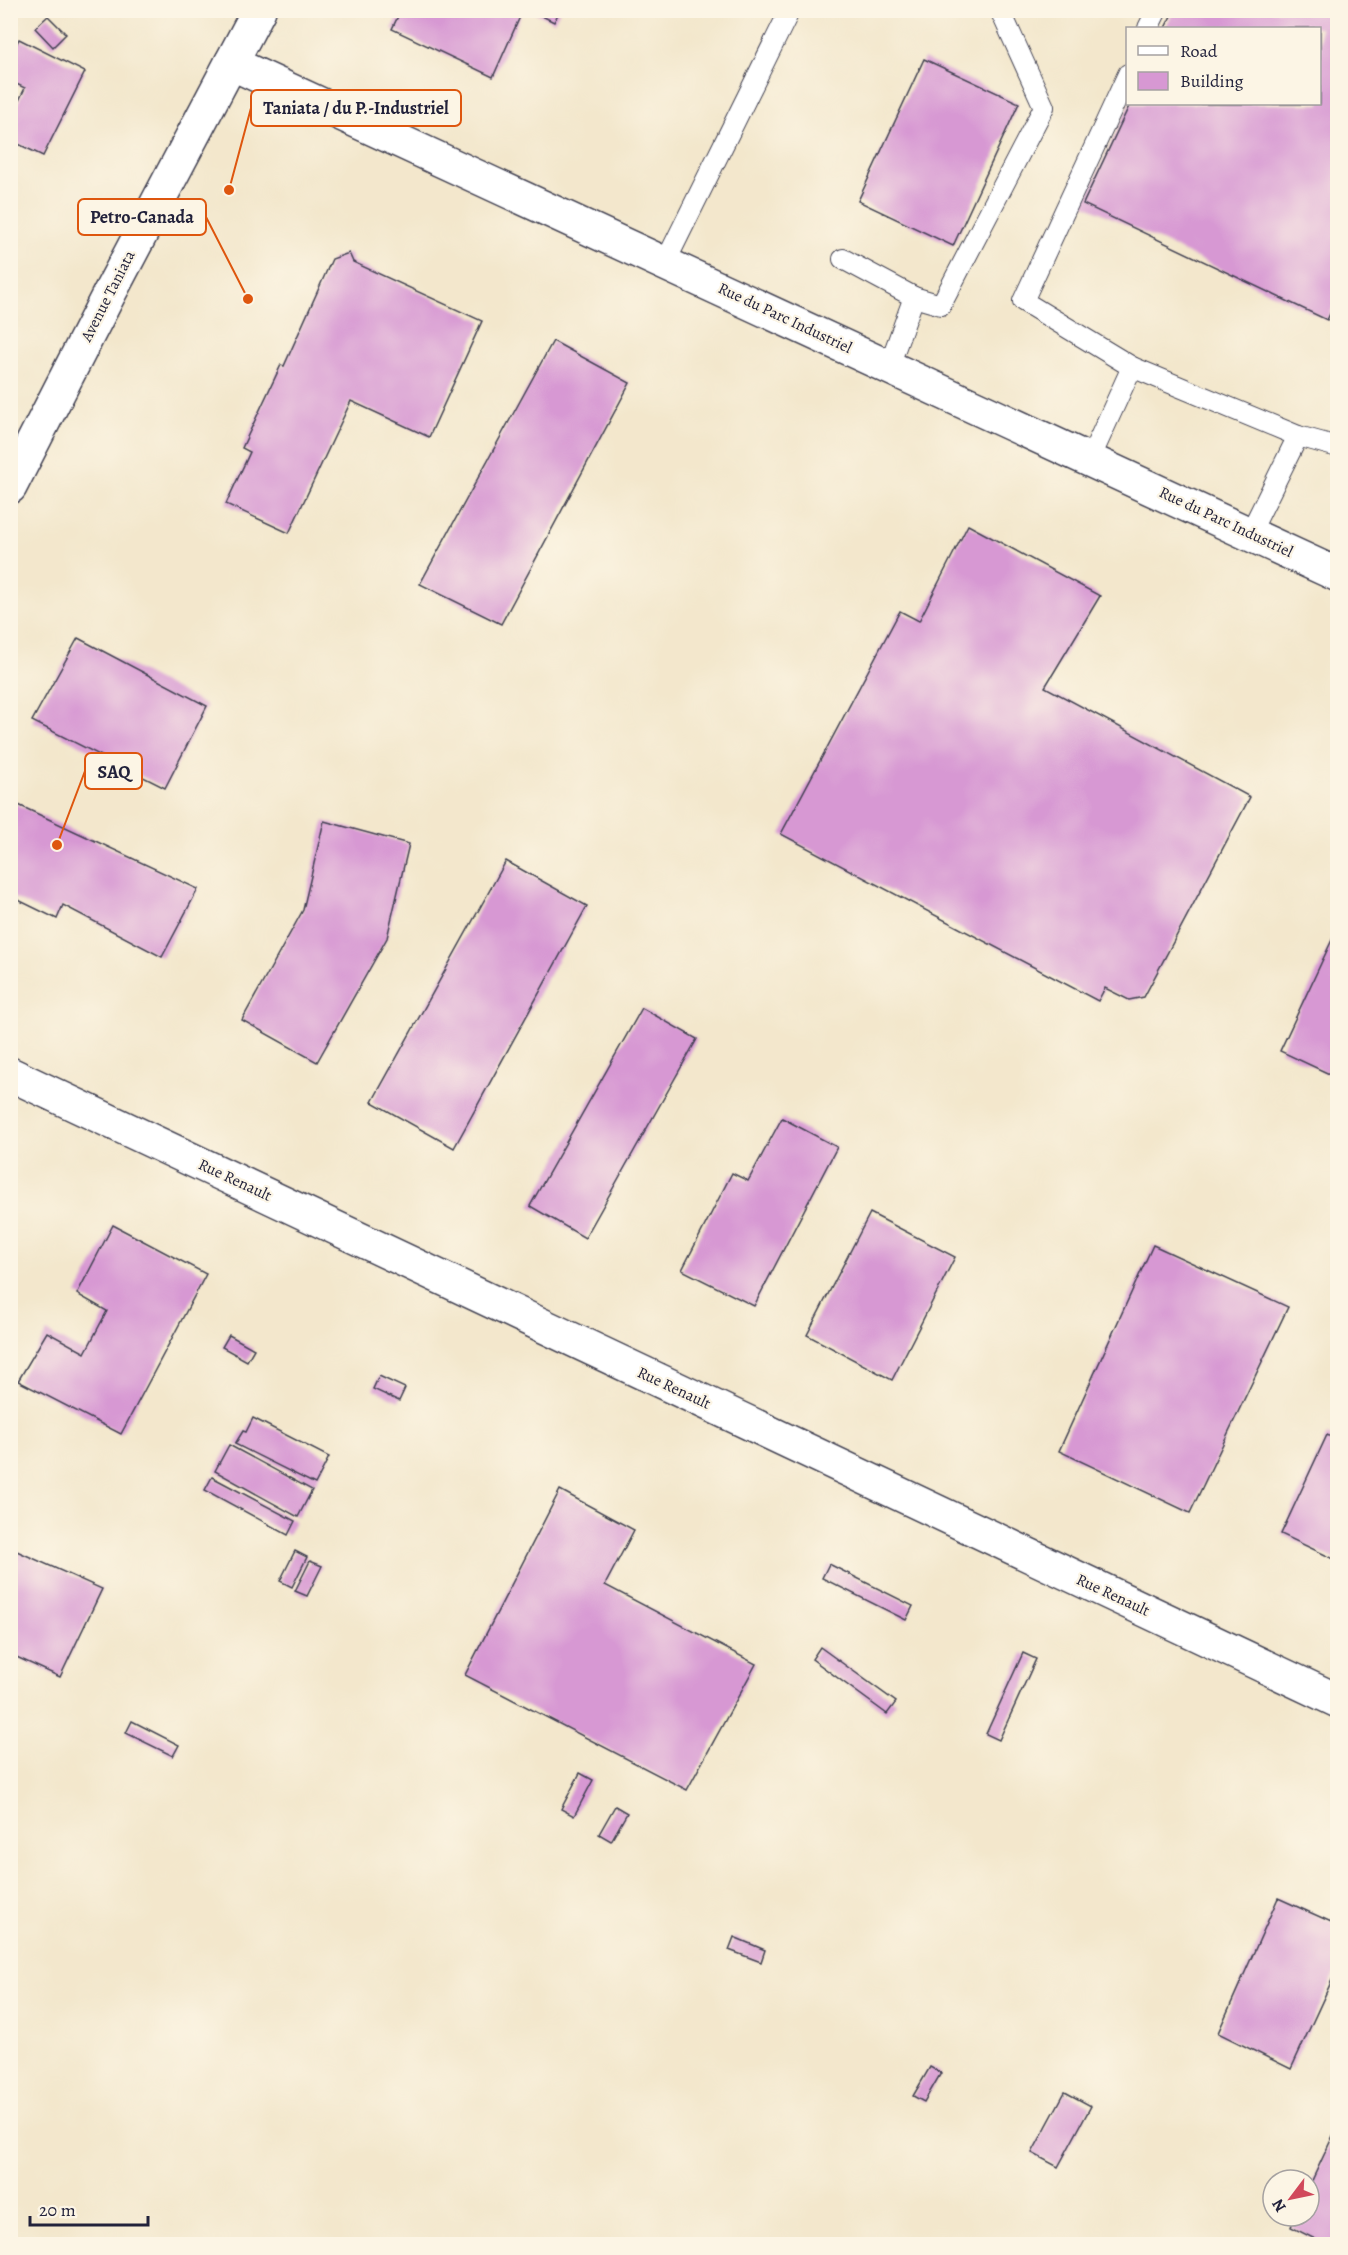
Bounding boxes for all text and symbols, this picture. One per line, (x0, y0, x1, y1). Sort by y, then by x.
legend (1126, 27, 1321, 105)
text: Road (1180, 39, 1218, 63)
text: Building (1180, 69, 1244, 93)
callout: Taniata / du P.-Industriel (251, 90, 461, 126)
text: Taniata / du P.-Industriel (263, 96, 449, 120)
callout: Petro-Canada (78, 199, 206, 235)
text: Petro-Canada (90, 205, 194, 229)
street label: Avenue Taniata (75, 246, 141, 346)
street label: Rue du Parc Industriel (714, 277, 856, 359)
street label: Rue du Parc Industriel (1155, 481, 1297, 563)
callout: SAQ (85, 753, 142, 789)
text: SAQ (98, 760, 133, 784)
street label: Rue Renault (195, 1153, 275, 1207)
street label: Rue Renault (634, 1361, 714, 1415)
street label: Rue Renault (1073, 1568, 1153, 1622)
north arrow (1261, 2168, 1321, 2228)
scale bar (30, 2189, 148, 2227)
text: N (1267, 2194, 1292, 2216)
text: 20 m (39, 2198, 76, 2222)

